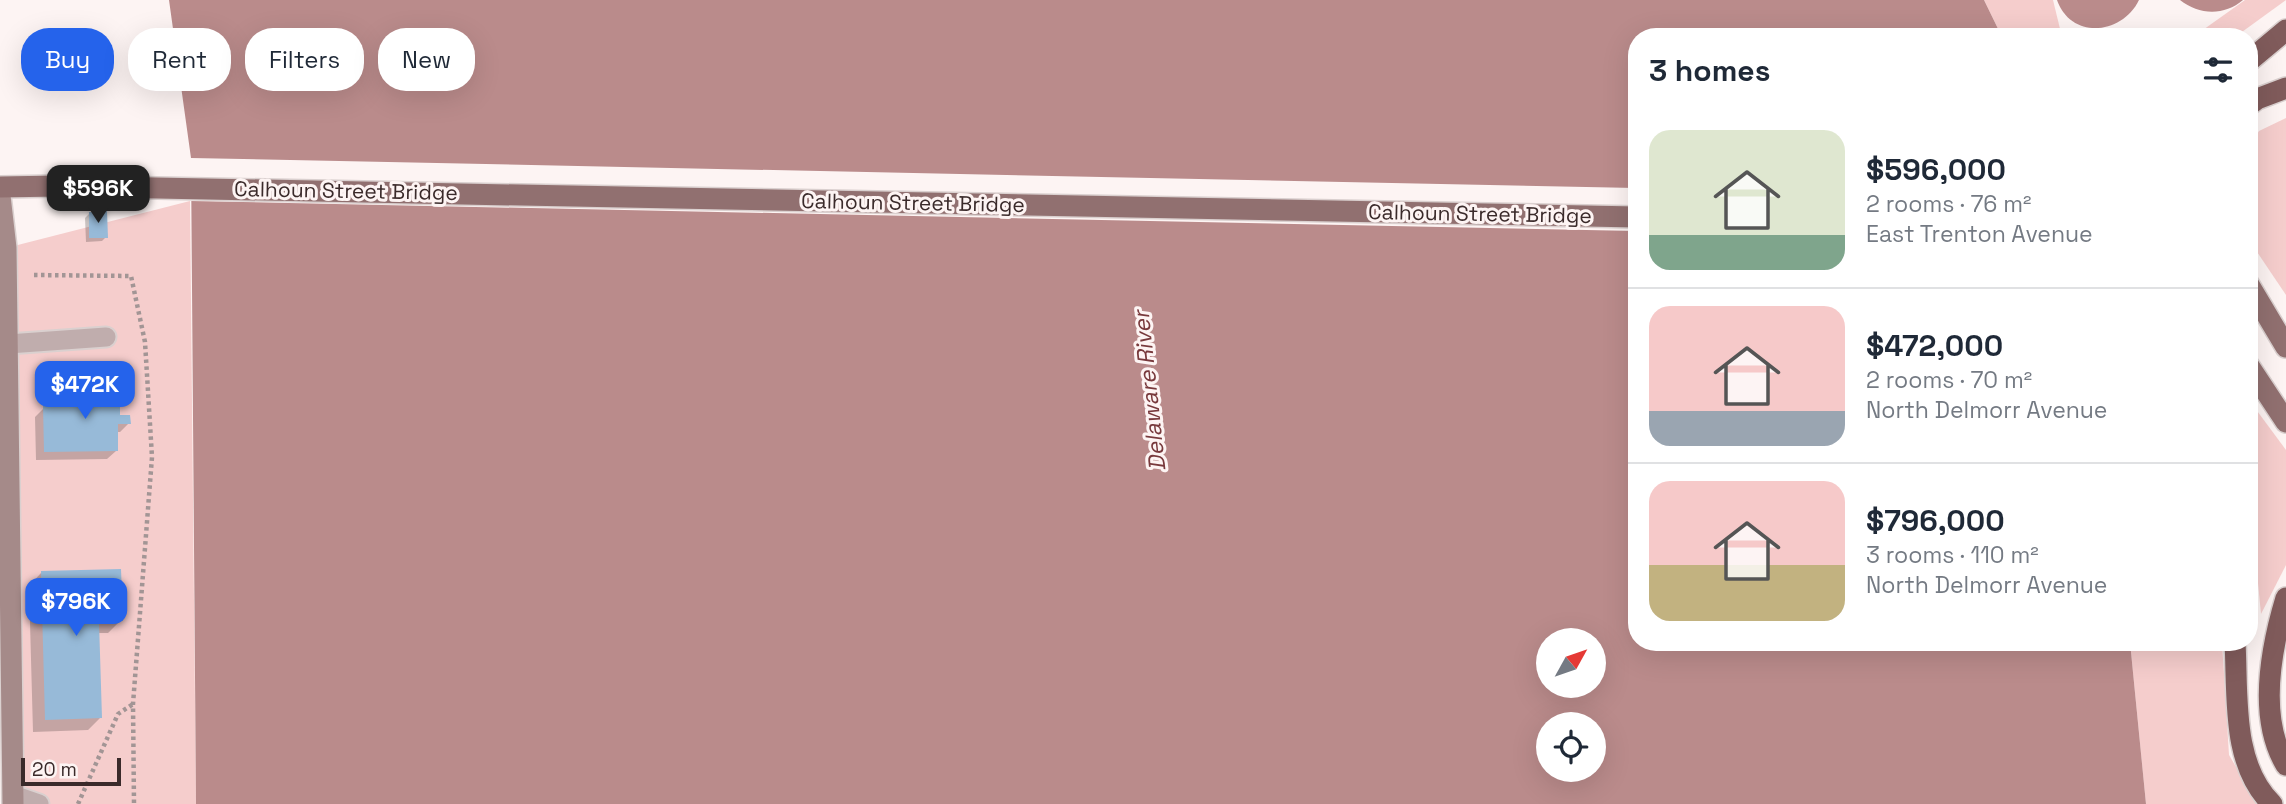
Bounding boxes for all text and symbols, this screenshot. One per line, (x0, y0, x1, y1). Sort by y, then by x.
chip: Buy (21, 28, 114, 91)
chip: Rent (128, 28, 231, 91)
chip: Filters (245, 28, 364, 91)
chip: New (378, 28, 475, 91)
text: 3 homes (1649, 51, 1770, 90)
icon: filters (2199, 51, 2237, 89)
text: $596,000 (1866, 150, 2006, 189)
icon: home (1705, 158, 1789, 242)
pin: $596K (49, 166, 147, 225)
text: $596K (63, 173, 133, 203)
street label: Calhoun Street Bridge (234, 175, 458, 206)
street label: Calhoun Street Bridge (801, 187, 1025, 218)
text: 2 rooms · 76 m² (1866, 189, 2031, 219)
street label: Calhoun Street Bridge (1368, 198, 1592, 229)
text: East Trenton Avenue (1866, 219, 2093, 249)
water label: Delaware River (1125, 307, 1172, 473)
text: $472,000 (1866, 326, 2003, 365)
icon: home (1705, 334, 1789, 418)
pin: $472K (36, 362, 134, 421)
text: 2 rooms · 70 m² (1866, 365, 2032, 395)
text: $472K (51, 369, 119, 399)
text: North Delmorr Avenue (1866, 395, 2107, 425)
text: $796,000 (1866, 501, 2005, 540)
icon: home (1705, 509, 1789, 593)
text: 3 rooms · 110 m² (1866, 540, 2039, 570)
text: North Delmorr Avenue (1866, 570, 2107, 600)
pin: $796K (27, 578, 125, 638)
text: $796K (41, 586, 111, 616)
north arrow (1536, 628, 1606, 698)
map controls (1536, 628, 1606, 782)
button: locate (1536, 712, 1606, 782)
scale bar (21, 755, 121, 787)
text: 20 m (32, 757, 77, 782)

